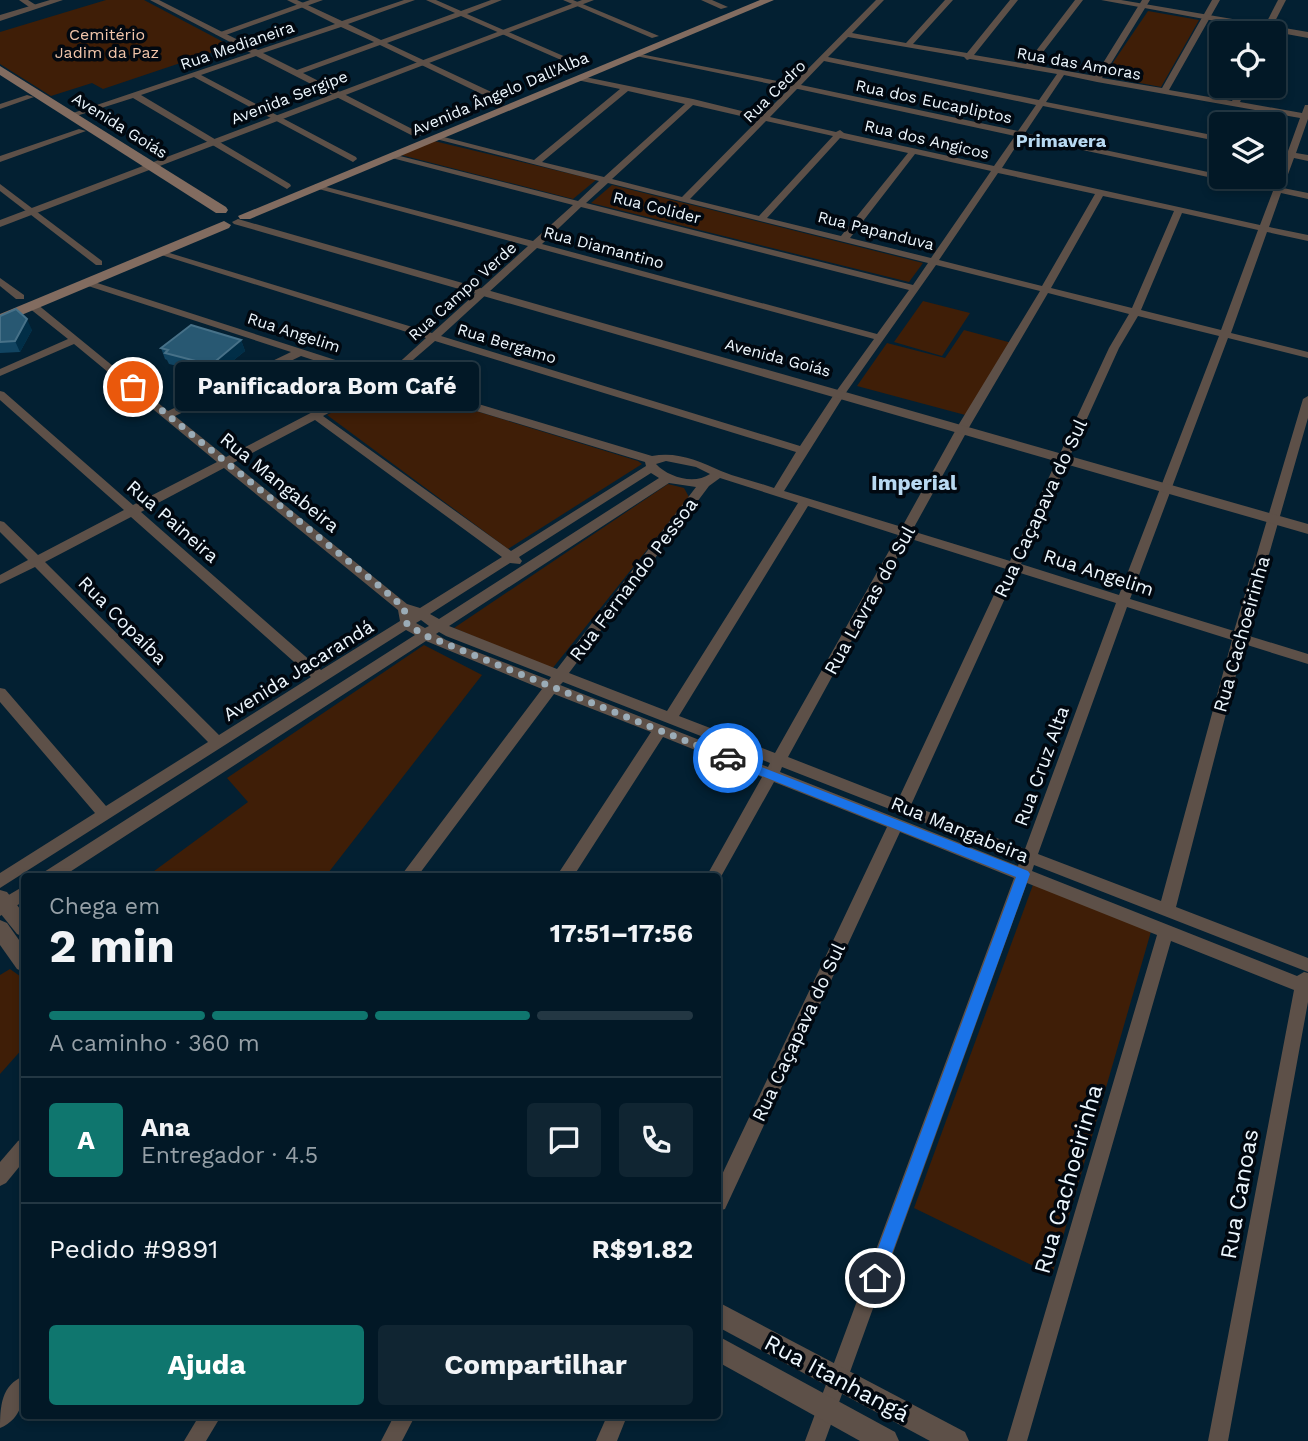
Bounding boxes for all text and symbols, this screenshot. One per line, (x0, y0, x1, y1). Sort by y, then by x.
street label: Rua Medianeira (178, 17, 297, 74)
map controls (1209, 21, 1286, 189)
button: locate (1209, 21, 1286, 98)
park label: Cemitério Jadim da Paz (55, 25, 159, 62)
street label: Rua das Amoras (1015, 43, 1143, 84)
street label: Avenida Ângelo Dall'Alba (409, 48, 591, 139)
street label: Rua Cedro (739, 56, 810, 127)
street label: Avenida Sergipe (228, 66, 350, 128)
street label: Rua dos Eucapliptos (854, 76, 1014, 127)
street label: Avenida Goiás (69, 89, 171, 162)
button: layers (1209, 112, 1286, 189)
street label: Rua dos Angicos (863, 116, 991, 163)
district label: Primavera (1016, 130, 1107, 151)
street label: Rua Colider (611, 187, 703, 228)
street label: Rua Papanduva (816, 207, 936, 254)
street label: Rua Diamantino (542, 222, 666, 273)
street label: Rua Campo Verde (404, 238, 520, 345)
street label: Rua Angelim (245, 309, 343, 356)
street label: Rua Bergamo (455, 319, 559, 368)
street label: Avenida Goiás (723, 334, 833, 381)
pin (103, 357, 163, 417)
callout: Panificadora Bom Café (175, 362, 480, 412)
icon: bag (114, 368, 152, 406)
text: Panificadora Bom Café (197, 373, 457, 400)
street label: Rua Caçapava do Sul (989, 415, 1092, 601)
street label: Rua Mangabeira (215, 427, 344, 538)
district label: Imperial (871, 470, 957, 495)
street label: Rua Paineira (122, 475, 224, 568)
street label: Rua Fernando Pessoa (564, 493, 703, 666)
street label: Rua Lavras do Sul (819, 522, 920, 679)
street label: Rua Angelim (1041, 544, 1157, 601)
street label: Rua Cachoeirinha (1208, 553, 1275, 715)
street label: Rua Copaíba (74, 571, 172, 670)
street label: Avenida Jacarandá (219, 615, 378, 726)
street label: Rua Cruz Alta (1009, 703, 1074, 829)
courier (693, 723, 763, 793)
icon: car (709, 739, 747, 777)
street label: Rua Mangabeira (888, 791, 1032, 868)
text: Chega em (49, 893, 160, 920)
text: 17:51–17:56 (550, 918, 693, 948)
text: 2 min (49, 919, 175, 973)
street label: Rua Caçapava do Sul (747, 939, 850, 1125)
text: A caminho · 360 m (49, 1030, 260, 1057)
street label: Rua Cachoeirinha (1029, 1081, 1108, 1277)
button: chat (527, 1103, 601, 1177)
button: phone (619, 1103, 693, 1177)
text: Ana (141, 1112, 190, 1142)
text: A (77, 1125, 95, 1155)
street label: Rua Canoas (1215, 1127, 1264, 1261)
text: Entregador · 4.5 (141, 1142, 318, 1169)
text: Pedido #9891 (49, 1234, 218, 1264)
text: R$91.82 (592, 1234, 693, 1264)
pin (845, 1248, 905, 1308)
icon: home (856, 1259, 894, 1297)
button: Ajuda (49, 1325, 364, 1405)
button: Compartilhar (378, 1325, 693, 1405)
street label: Rua Itanhangá (760, 1329, 914, 1428)

